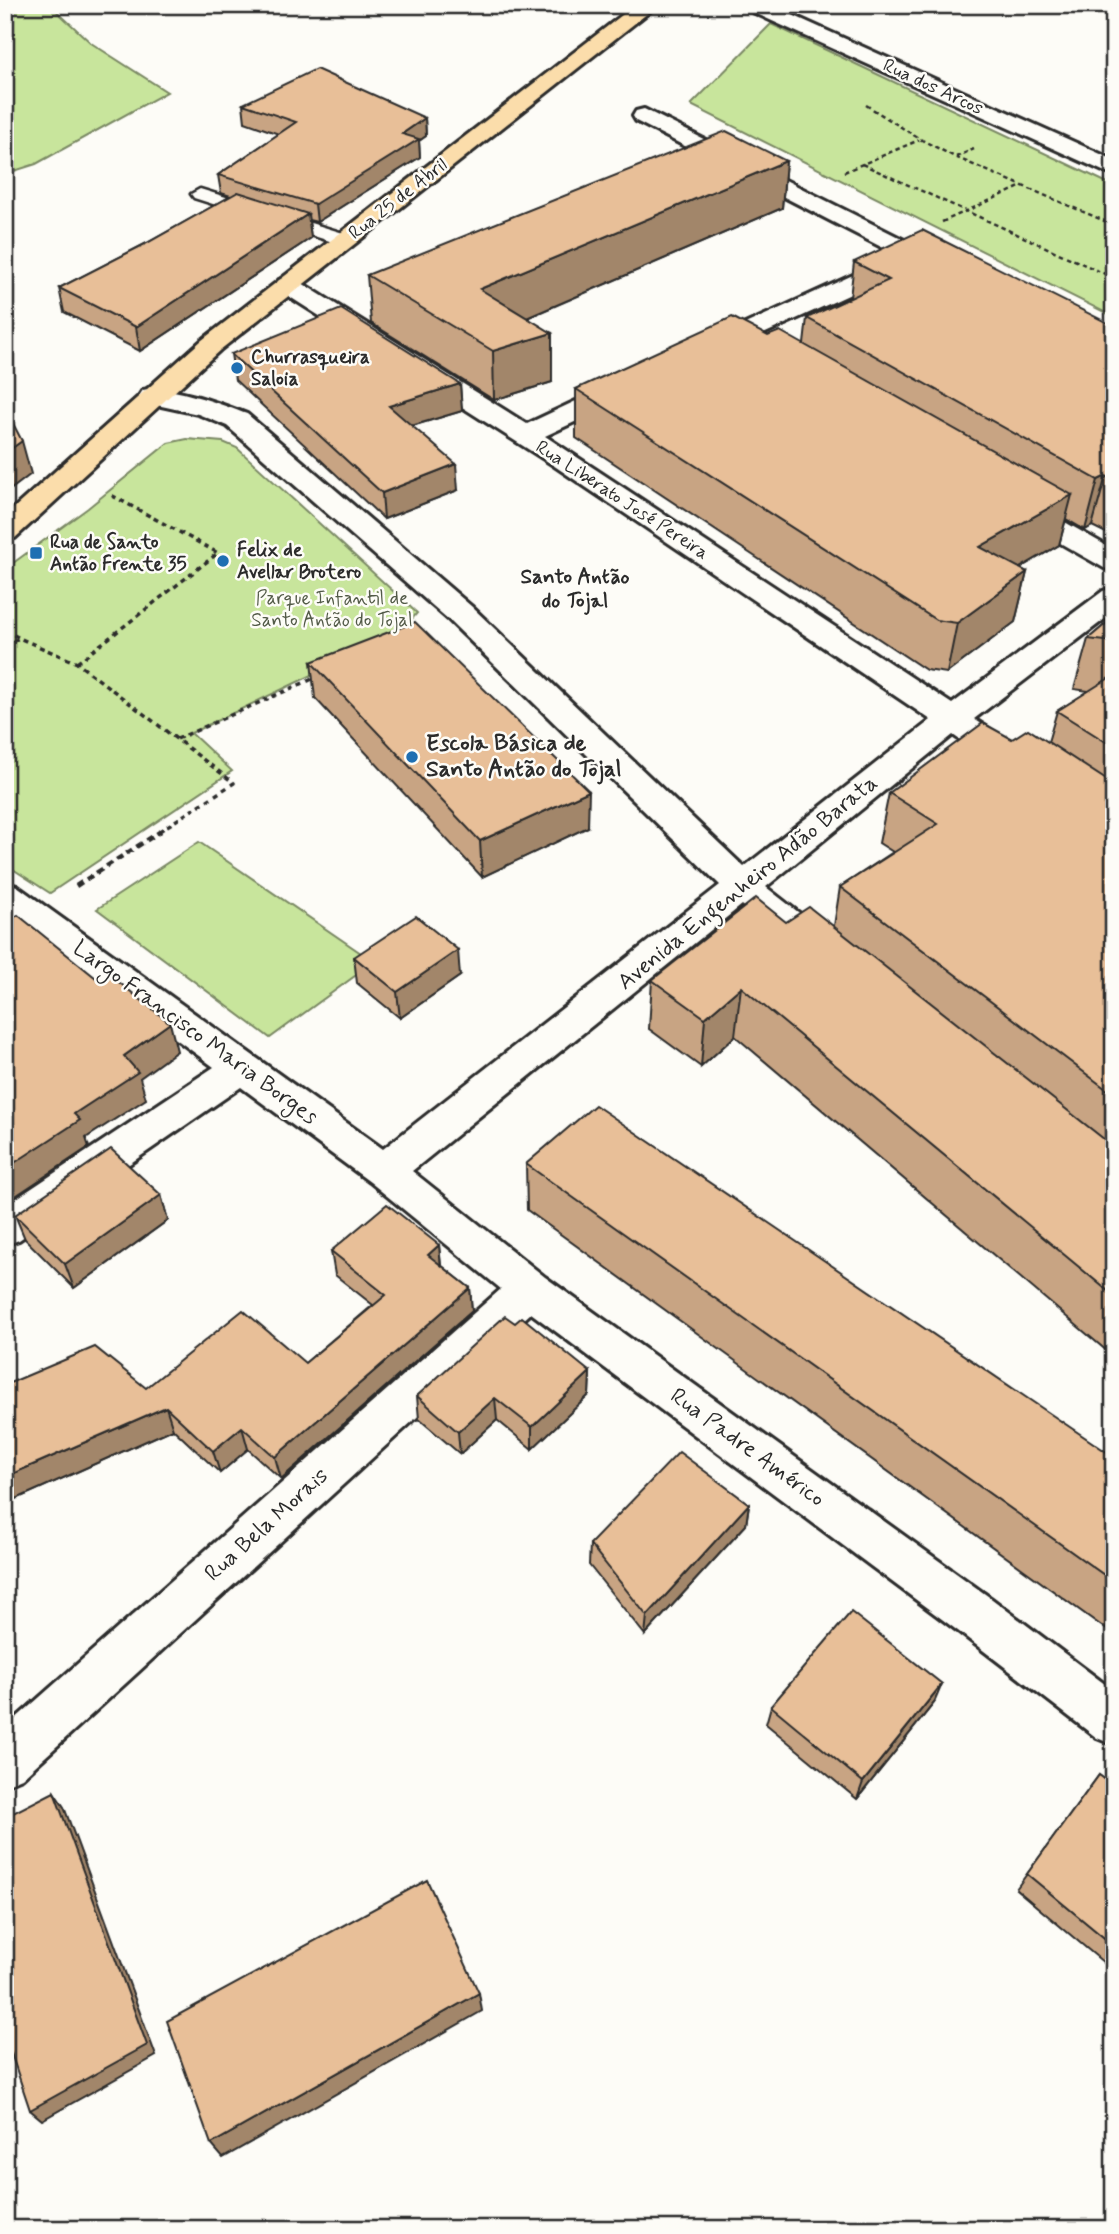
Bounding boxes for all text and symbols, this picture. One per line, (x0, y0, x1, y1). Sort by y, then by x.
street label: Rua dos Arcos (879, 53, 987, 121)
street label: Rua 25 de Abril (343, 152, 453, 246)
place label: Churrasqueira Saloia (251, 345, 370, 392)
marker: Churrasqueira Saloia (229, 360, 245, 376)
street label: Rua Liberato José Pereira (531, 435, 713, 565)
place label: Rua de Santo Antão Frente 35 (50, 530, 187, 577)
place label: Felix de Avellar Brotero (237, 538, 361, 585)
marker: Rua de Santo Antão Frente 35 (28, 545, 44, 561)
marker: Felix de Avellar Brotero (215, 553, 231, 569)
district label: Santo Antão do Tojal (521, 563, 630, 615)
park label: Parque Infantil de Santo Antão do Tojal (251, 586, 413, 634)
place label: Escola Básica de Santo Antão do Tojal (426, 729, 621, 785)
marker: Escola Básica de Santo Antão do Tojal (404, 749, 420, 765)
street label: Avenida Engenheiro Adão Barata (612, 769, 886, 999)
street label: Largo Francisco Maria Borges (65, 934, 324, 1134)
street label: Rua Padre Américo (664, 1382, 830, 1514)
street label: Rua Bela Morais (199, 1461, 335, 1589)

